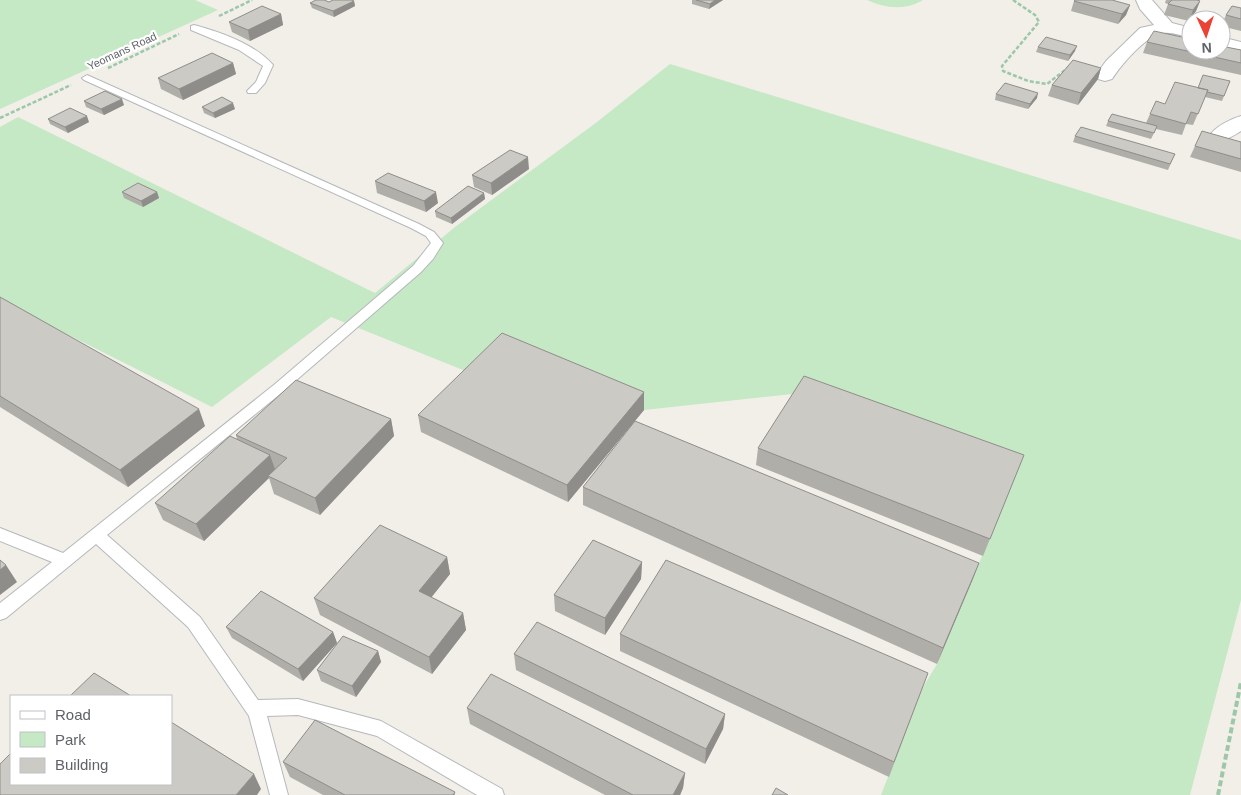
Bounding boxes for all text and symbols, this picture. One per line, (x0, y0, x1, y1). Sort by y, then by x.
north arrow (1181, 10, 1231, 60)
street label: Yeomans Road (86, 30, 158, 72)
text: N (1201, 40, 1212, 56)
legend (10, 695, 172, 785)
text: Road (55, 706, 91, 723)
text: Park (55, 731, 86, 748)
text: Building (55, 756, 108, 773)

